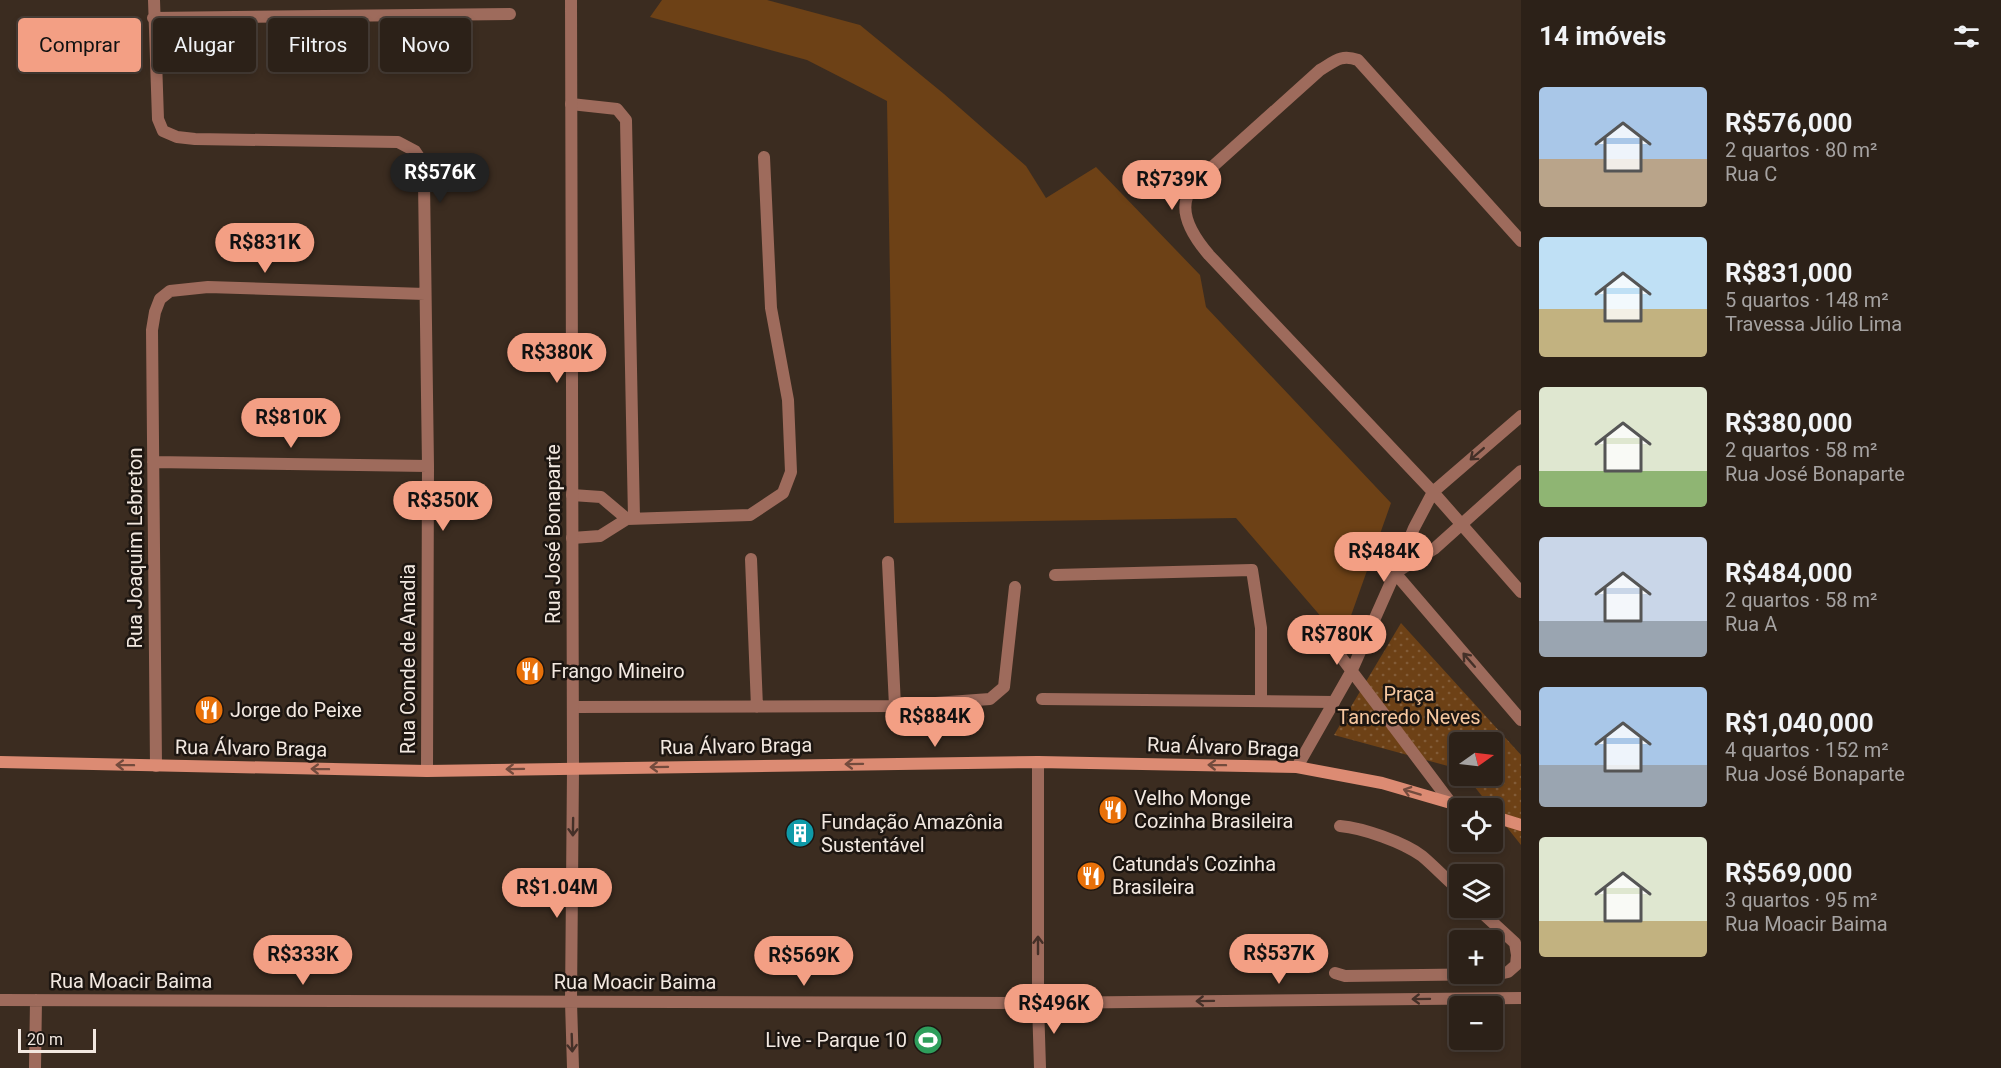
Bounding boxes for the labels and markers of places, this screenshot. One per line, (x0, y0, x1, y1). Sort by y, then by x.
pin: R$576K (391, 153, 489, 204)
pin: R$739K (1123, 160, 1221, 211)
pin: R$831K (216, 223, 314, 274)
pin: R$380K (508, 333, 606, 384)
pin: R$810K (242, 398, 340, 449)
pin: R$350K (394, 481, 492, 532)
pin: R$484K (1335, 532, 1433, 583)
pin: R$780K (1288, 615, 1386, 666)
restaurant icon: Frango Mineiro (514, 655, 546, 687)
place label: Frango Mineiro (551, 659, 685, 683)
restaurant icon: Jorge do Peixe (193, 694, 225, 726)
pin: R$884K (886, 697, 984, 748)
place label: Jorge do Peixe (230, 698, 362, 722)
place label: Velho Monge Cozinha Brasileira (1134, 786, 1293, 833)
restaurant icon: Velho Monge Cozinha Brasileira (1097, 794, 1129, 826)
place label: Fundação Amazônia Sustentável (821, 810, 1003, 857)
building icon: Fundação Amazônia Sustentável (784, 817, 816, 849)
place label: Catunda's Cozinha Brasileira (1112, 852, 1276, 899)
restaurant icon: Catunda's Cozinha Brasileira (1075, 860, 1107, 892)
pin: R$1.04M (502, 868, 612, 919)
pin: R$537K (1230, 934, 1328, 985)
pin: R$333K (254, 935, 352, 986)
pin: R$569K (755, 936, 853, 987)
pin: R$496K (1005, 984, 1103, 1035)
sports icon: Live - Parque 10 (912, 1024, 944, 1056)
place label: Live - Parque 10 (765, 1028, 907, 1052)

